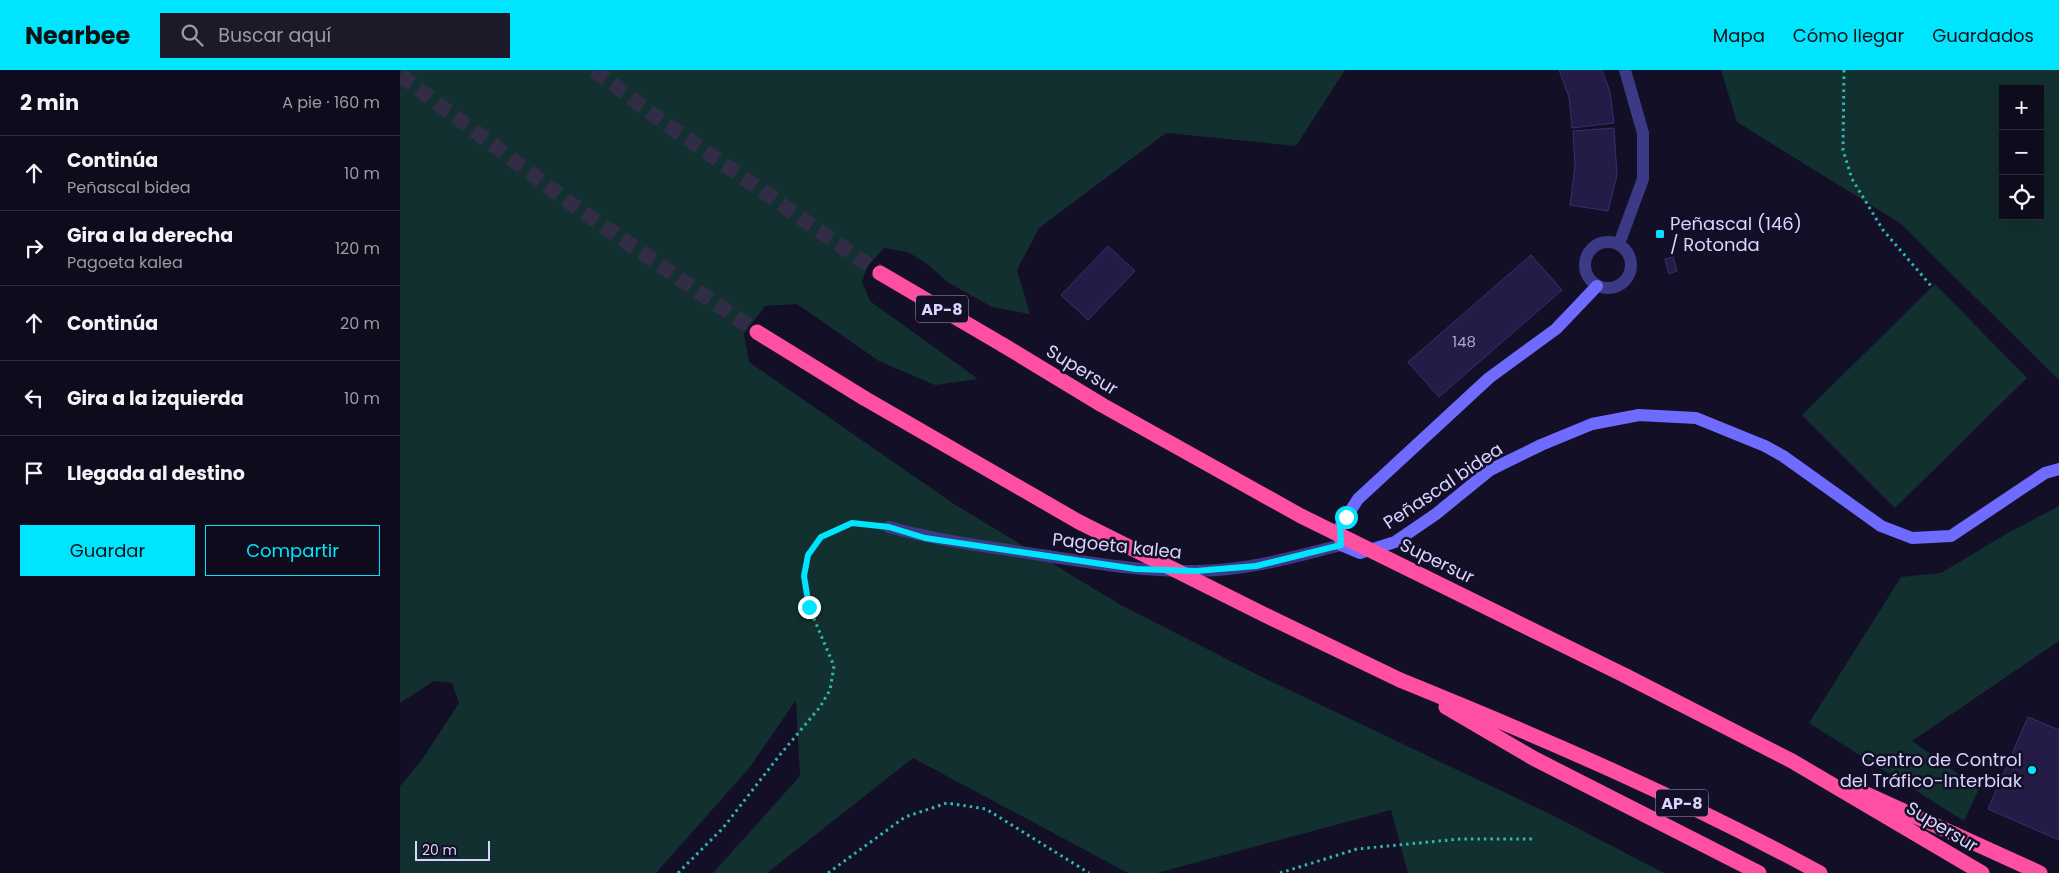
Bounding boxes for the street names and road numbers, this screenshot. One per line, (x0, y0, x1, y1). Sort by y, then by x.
road number: AP-8 (916, 295, 968, 322)
street label: Supersur (1042, 338, 1123, 401)
street label: Peñascal bidea (1378, 436, 1507, 535)
street label: Pagoeta kalea (1051, 526, 1183, 565)
street label: Supersur (1396, 532, 1479, 589)
road number: AP-8 (1656, 790, 1708, 816)
street label: Supersur (1902, 795, 1983, 858)

